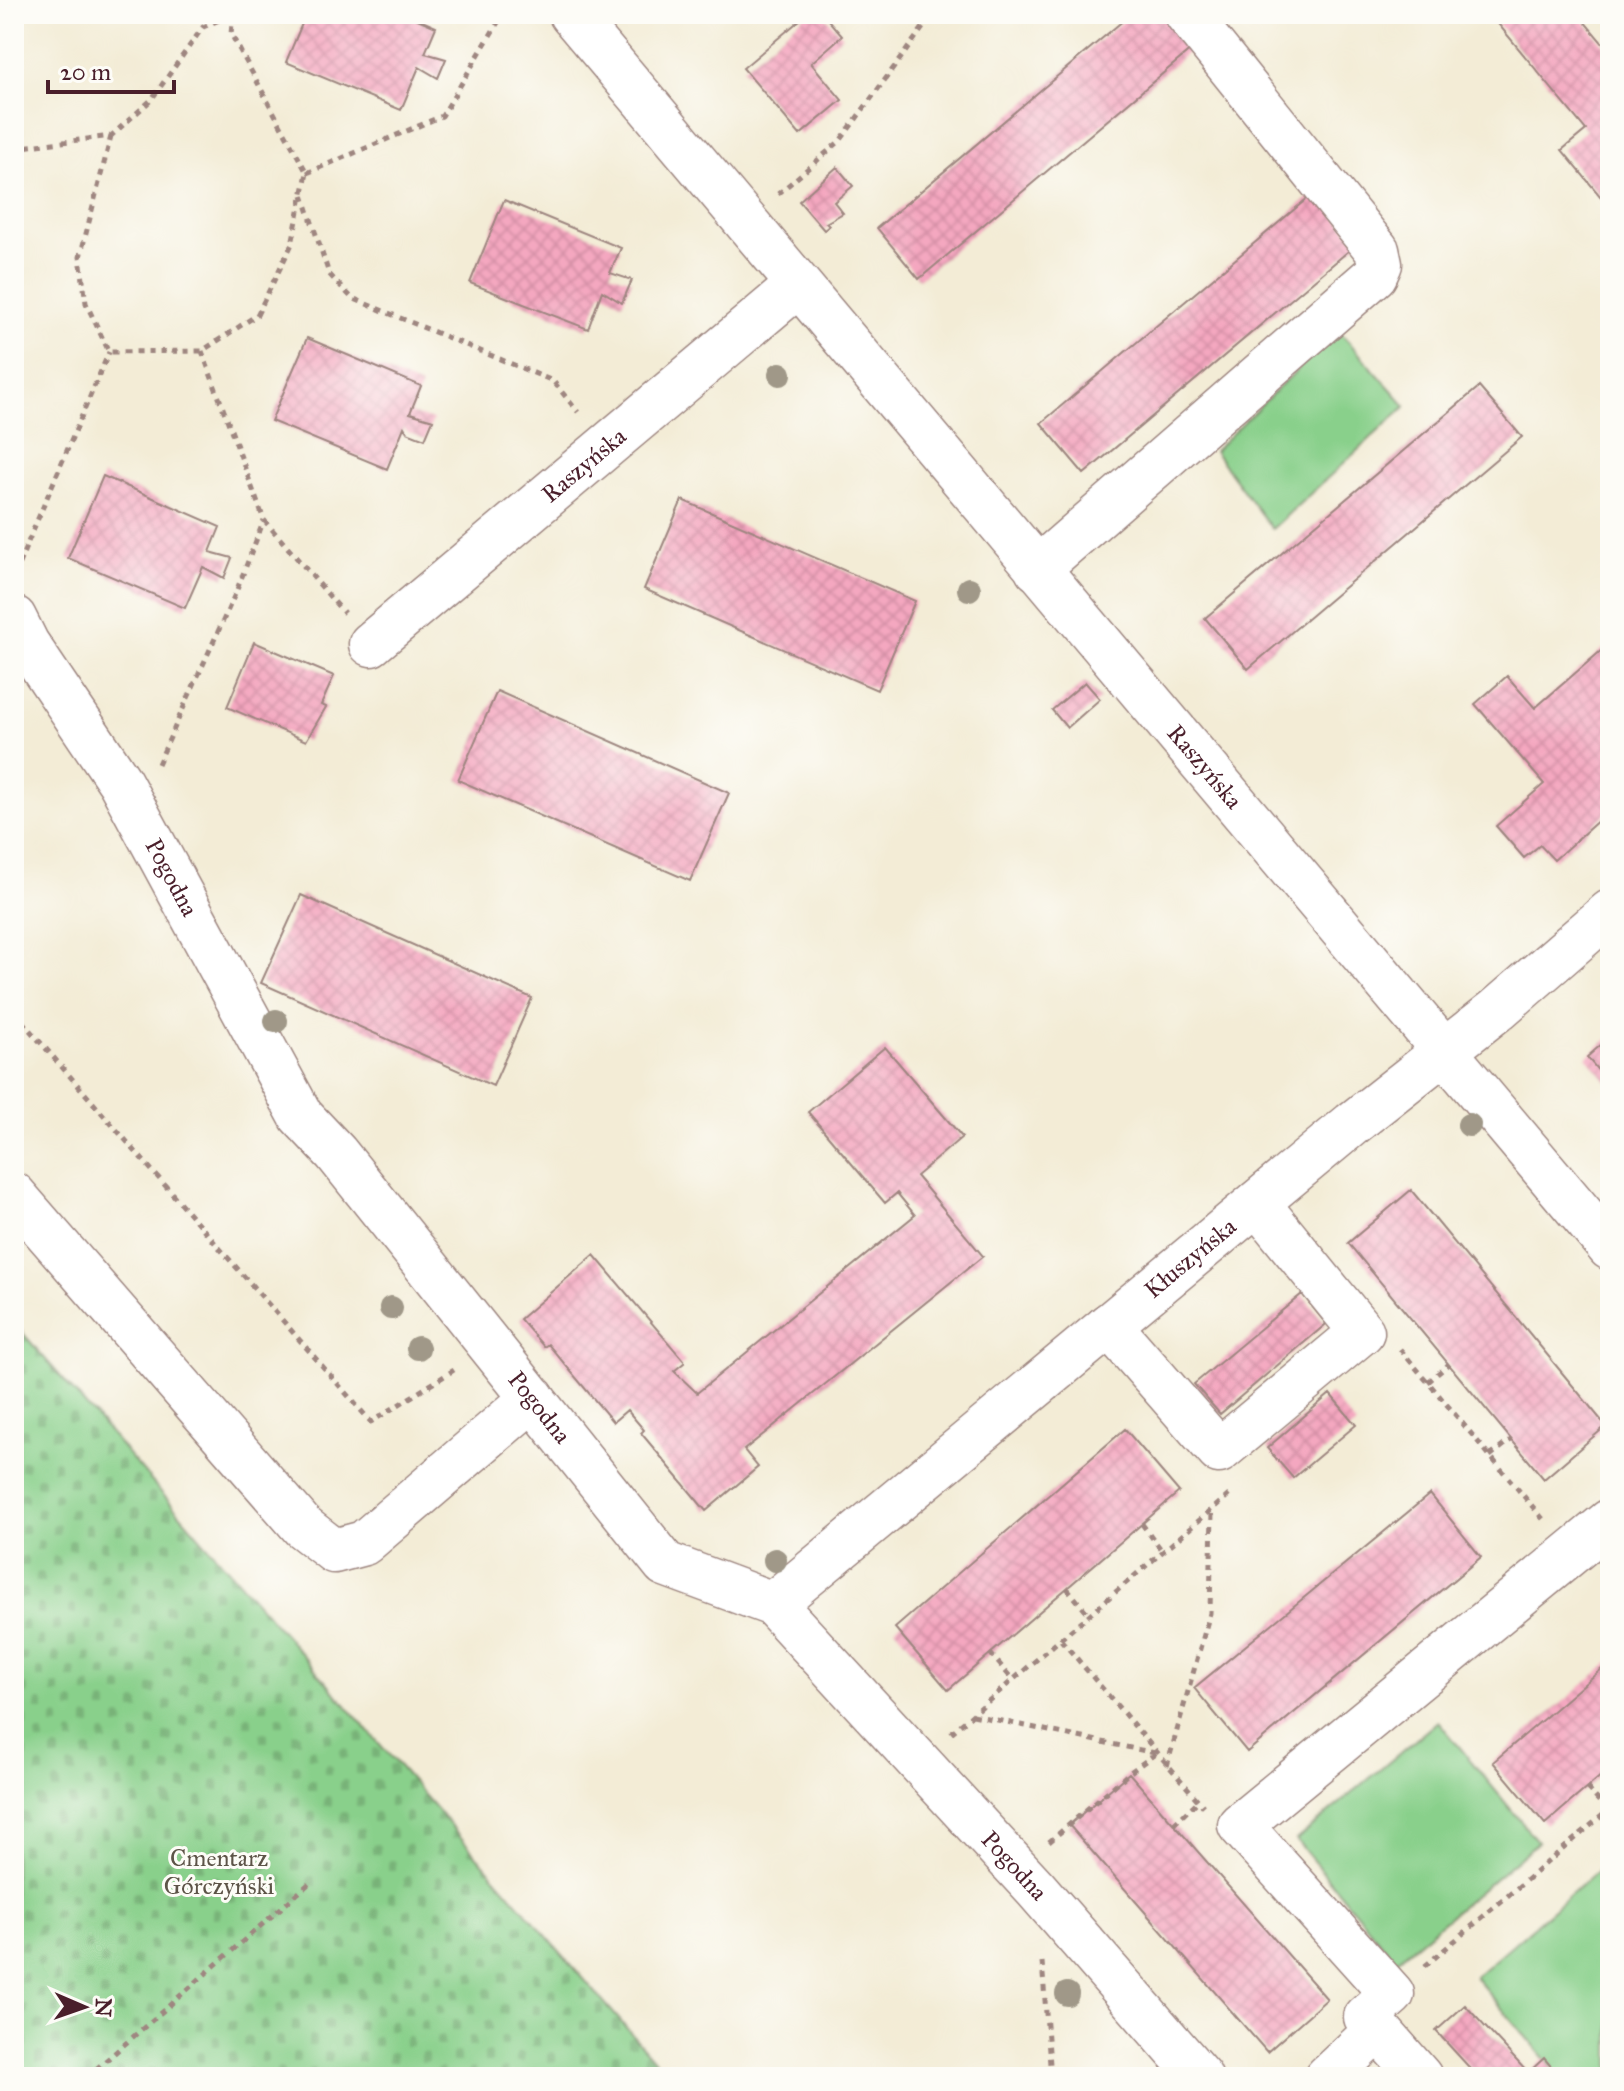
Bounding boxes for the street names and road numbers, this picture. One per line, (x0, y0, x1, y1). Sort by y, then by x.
street label: Raszyńska (536, 421, 633, 509)
street label: Raszyńska (1161, 718, 1249, 816)
street label: Pogodna (138, 833, 205, 922)
street label: Kłuszyńska (1138, 1211, 1243, 1305)
street label: Pogodna (502, 1365, 578, 1450)
street label: Pogodna (975, 1825, 1055, 1907)

